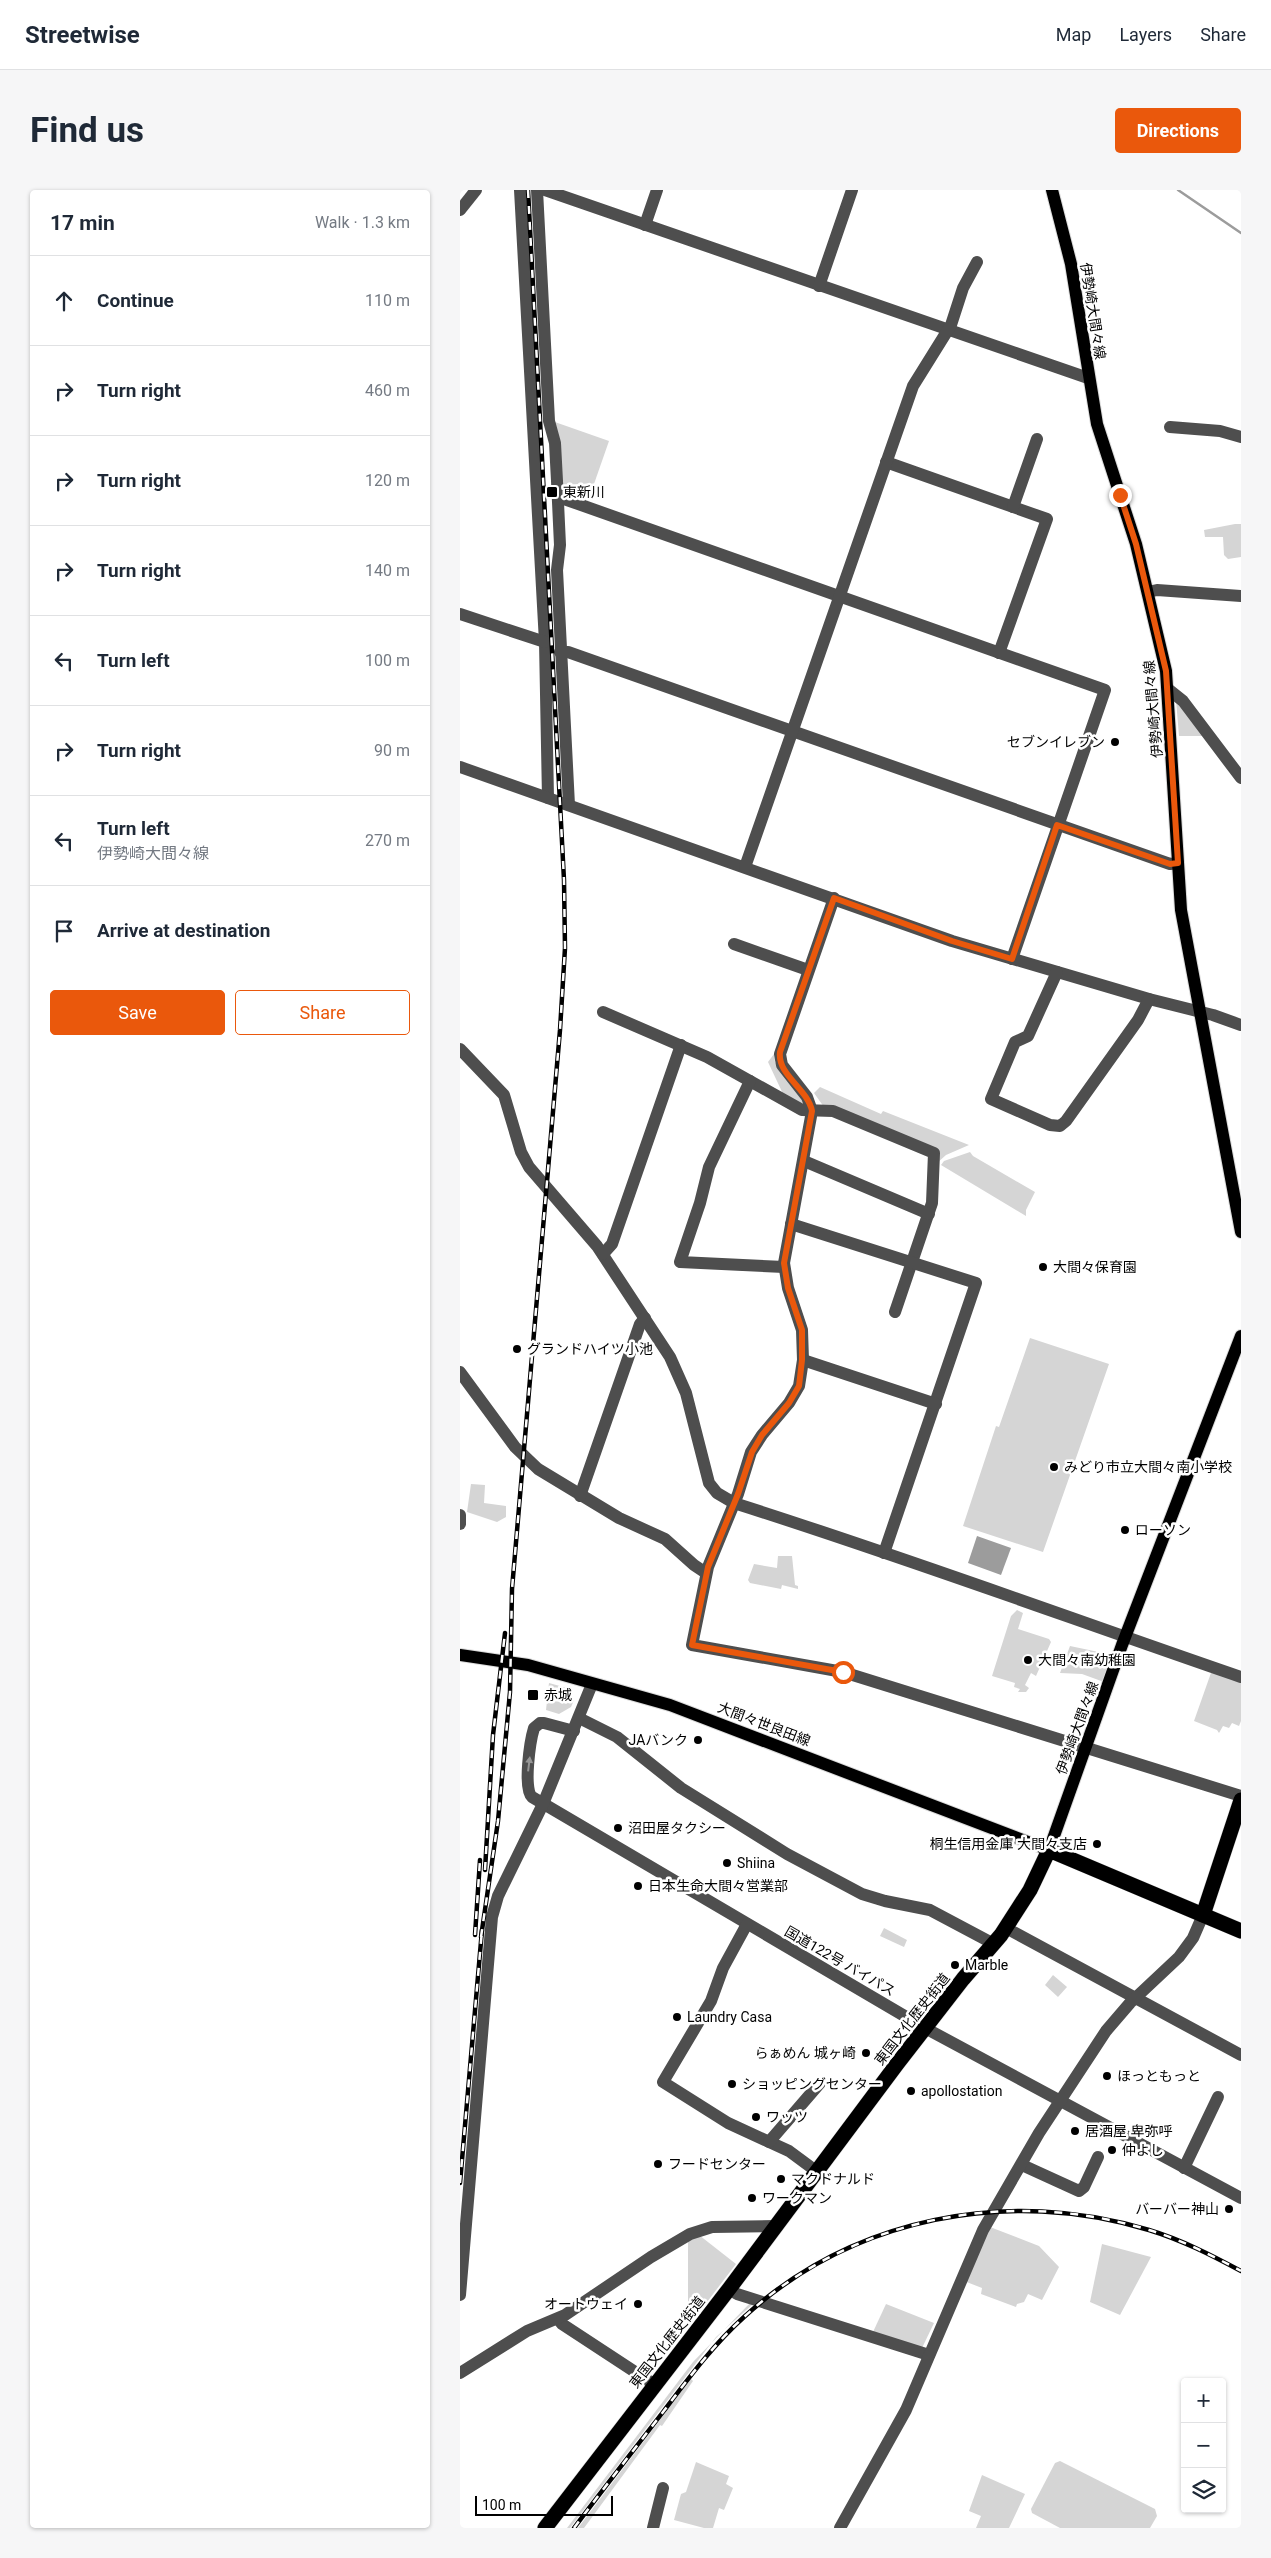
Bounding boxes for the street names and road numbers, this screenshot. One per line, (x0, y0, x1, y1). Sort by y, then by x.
street label: 伊勢崎大間々線 (1077, 261, 1109, 361)
street label: 伊勢崎大間々線 (1141, 659, 1165, 759)
street label: 伊勢崎大間々線 (1053, 1679, 1101, 1777)
street label: 大間々世良田線 (715, 1699, 813, 1749)
street label: 国道122号 バイパス (782, 1923, 898, 1999)
street label: 東国文化歴史街道 (871, 1970, 953, 2068)
street label: 東国文化歴史街道 (626, 2293, 708, 2391)

